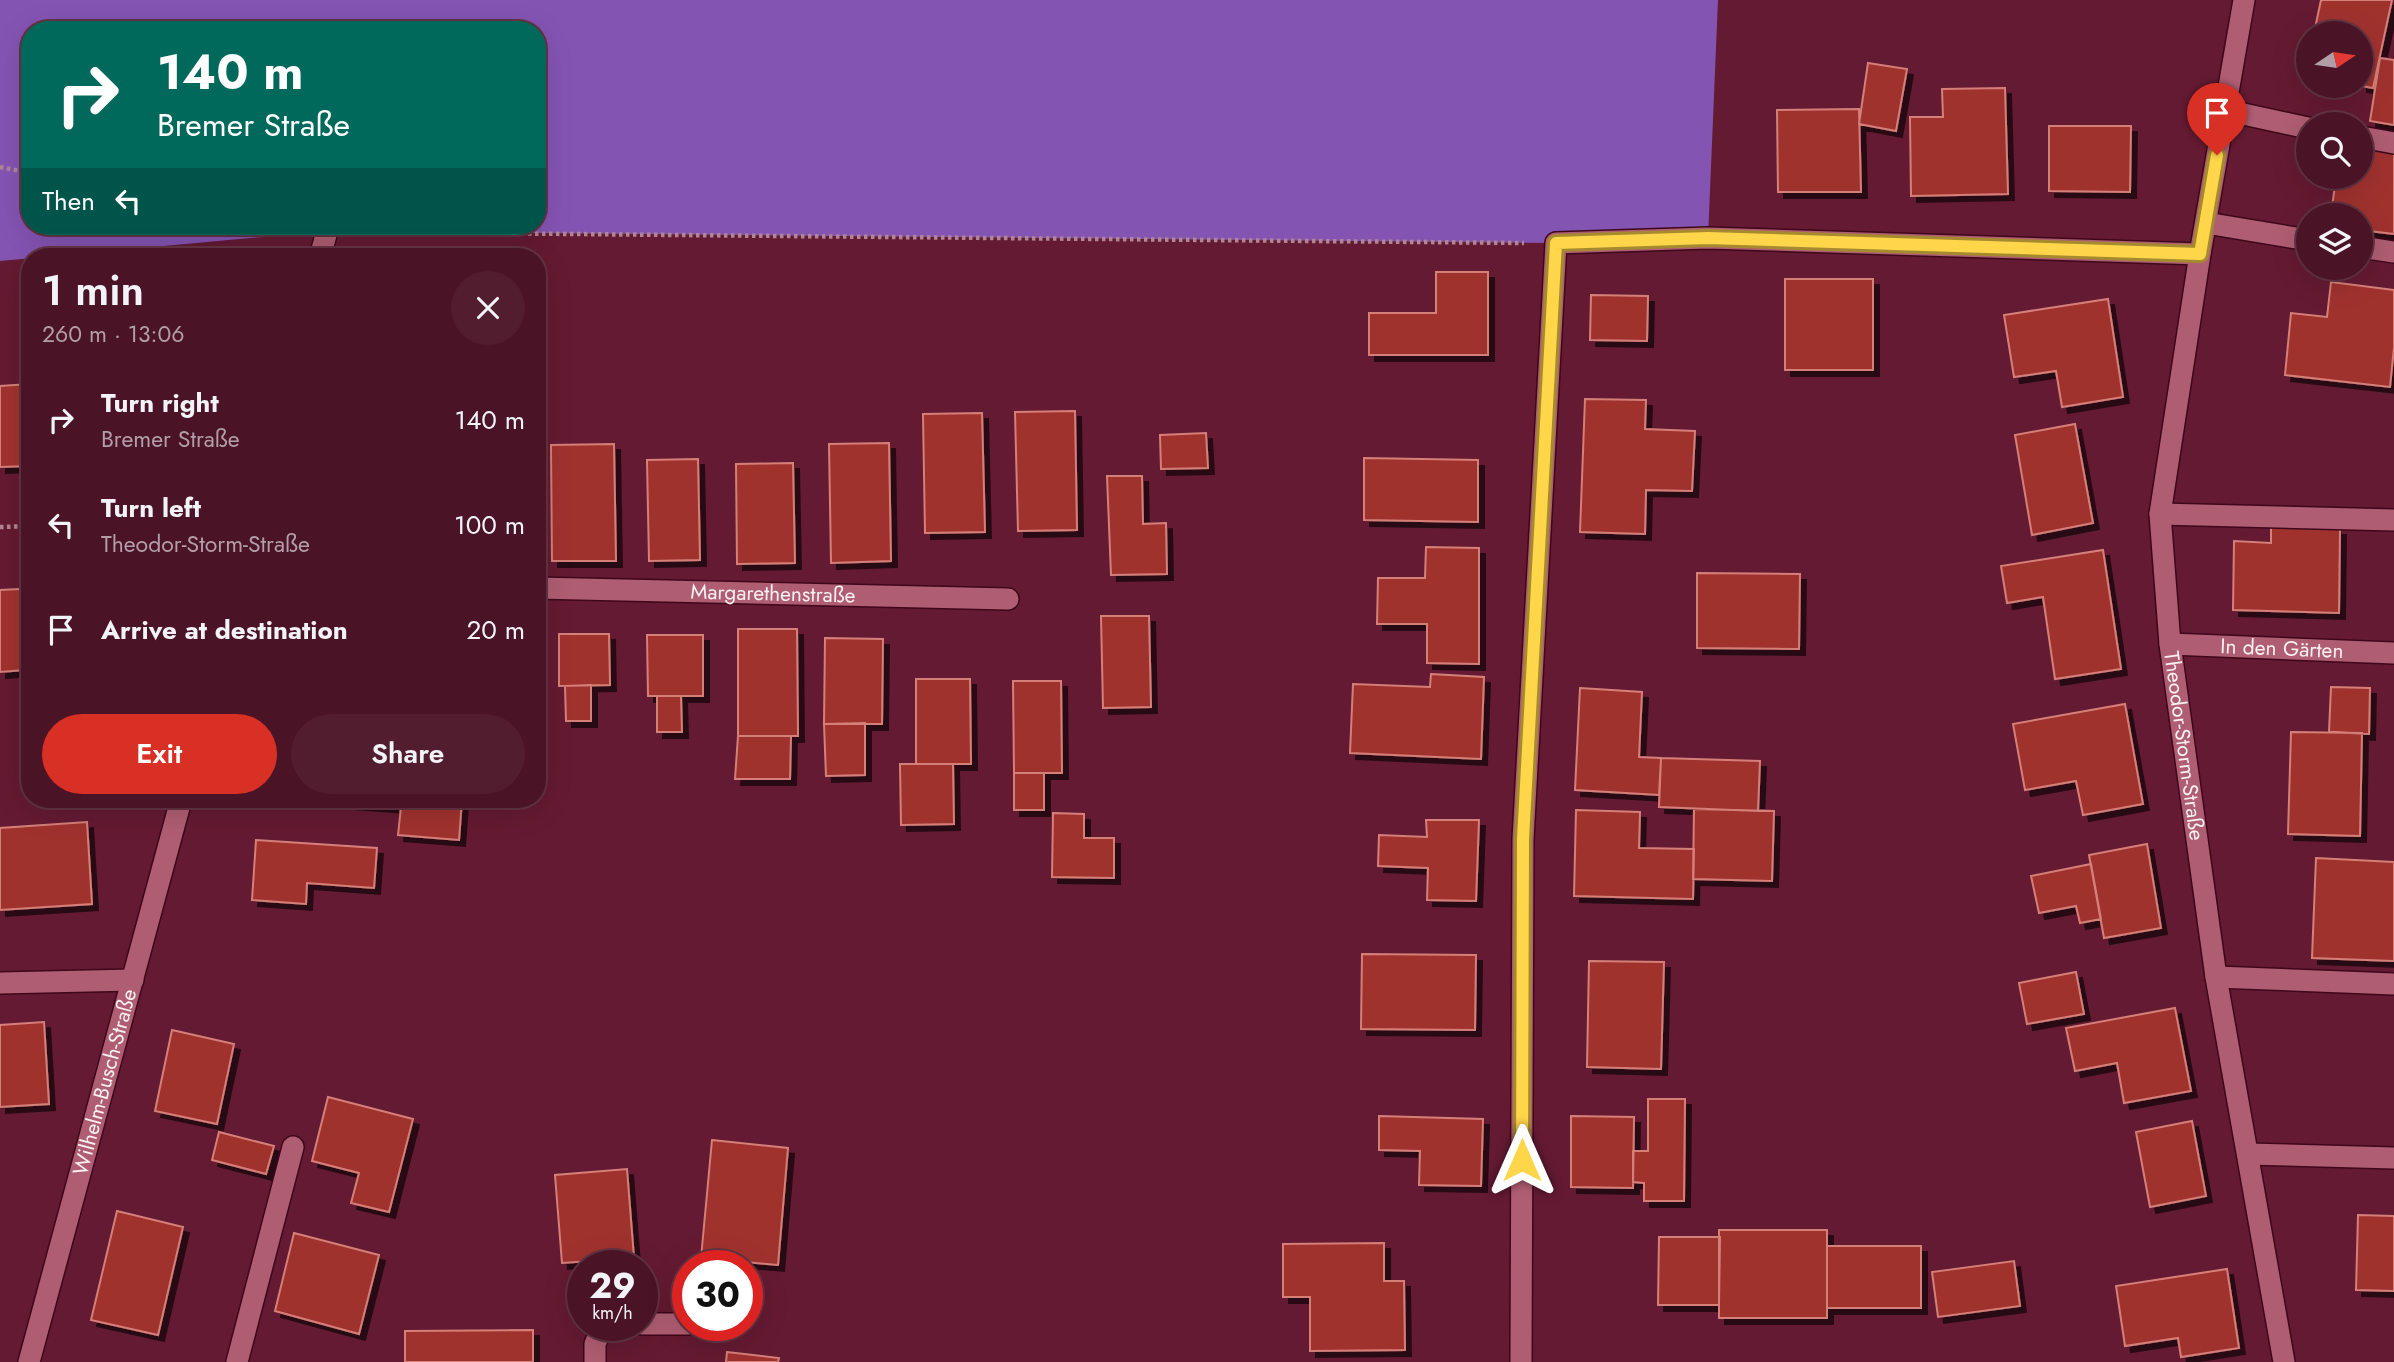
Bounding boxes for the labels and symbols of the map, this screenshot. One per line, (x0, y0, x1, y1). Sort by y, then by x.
north arrow (2296, 21, 2373, 98)
pin (2187, 83, 2247, 155)
street label: Margarethenstraße (690, 577, 856, 610)
street label: In den Gärten (2220, 631, 2344, 666)
street label: Theodor-Storm-Straße (2156, 649, 2212, 843)
street label: Wilhelm-Busch-Straße (65, 985, 144, 1179)
position arrow (1485, 1123, 1559, 1197)
speed limit sign: 30 (672, 1250, 763, 1341)

